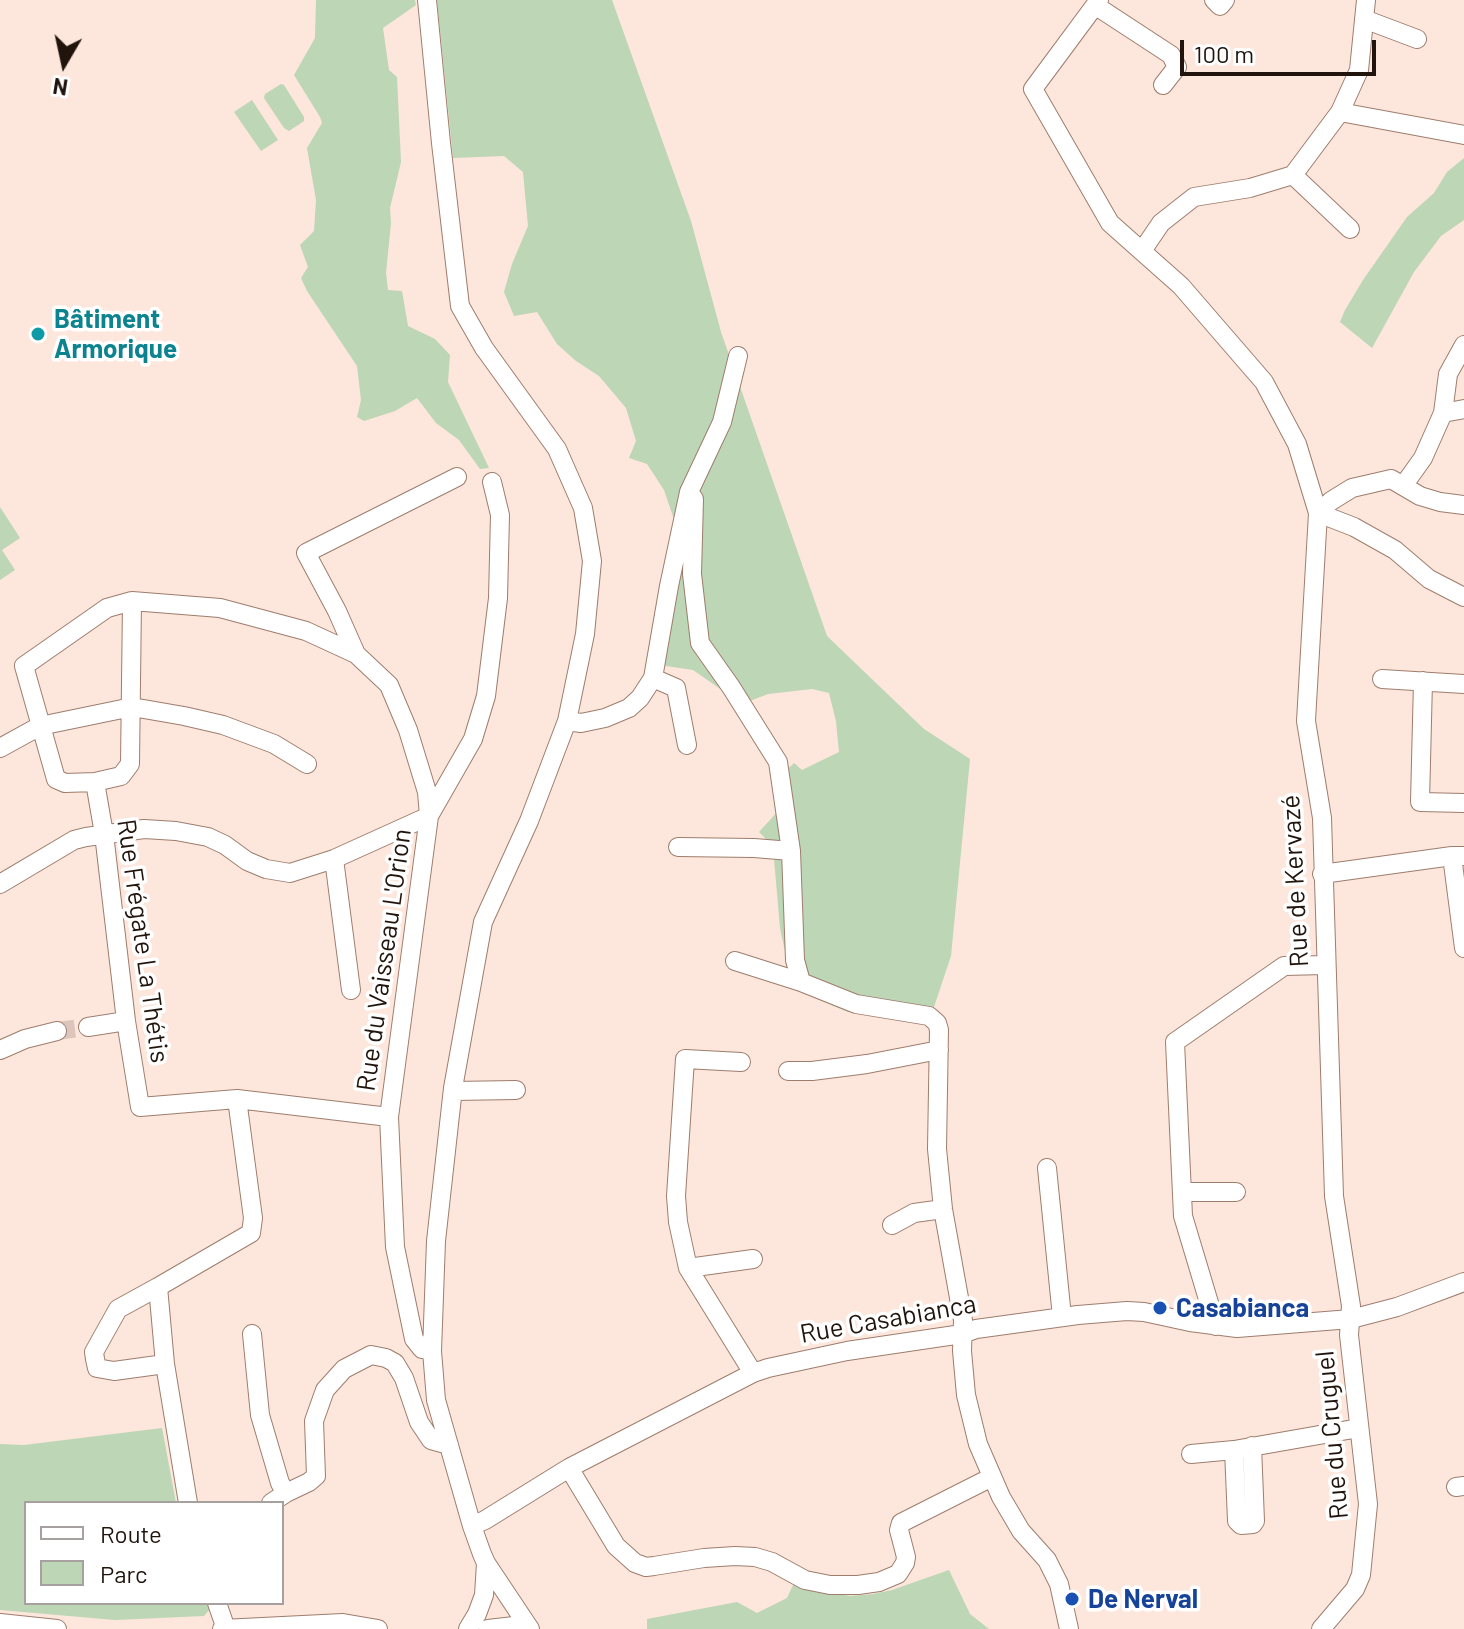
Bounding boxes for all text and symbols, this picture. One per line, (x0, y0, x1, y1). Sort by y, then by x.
north arrow (24, 24, 104, 104)
scale bar (1184, 24, 1380, 74)
text: 100 m (1194, 39, 1254, 68)
text: N (51, 74, 70, 102)
place label: Bâtiment Armorique (54, 303, 177, 364)
marker: Bâtiment Armorique (29, 325, 47, 343)
street label: Rue de Kervazé (1275, 794, 1315, 968)
street label: Rue Frégate La Thétis (110, 817, 176, 1065)
street label: Rue du Vaisseau L'Orion (350, 827, 418, 1093)
street label: Rue Casabianca (797, 1288, 979, 1350)
place label: Casabianca (1176, 1292, 1309, 1324)
marker: Casabianca (1151, 1299, 1169, 1317)
street label: Rue du Cruguel (1309, 1349, 1355, 1521)
legend (24, 1501, 284, 1605)
text: Route (100, 1519, 162, 1548)
text: Parc (100, 1559, 148, 1588)
place label: De Nerval (1088, 1583, 1198, 1615)
marker: De Nerval (1063, 1590, 1081, 1608)

